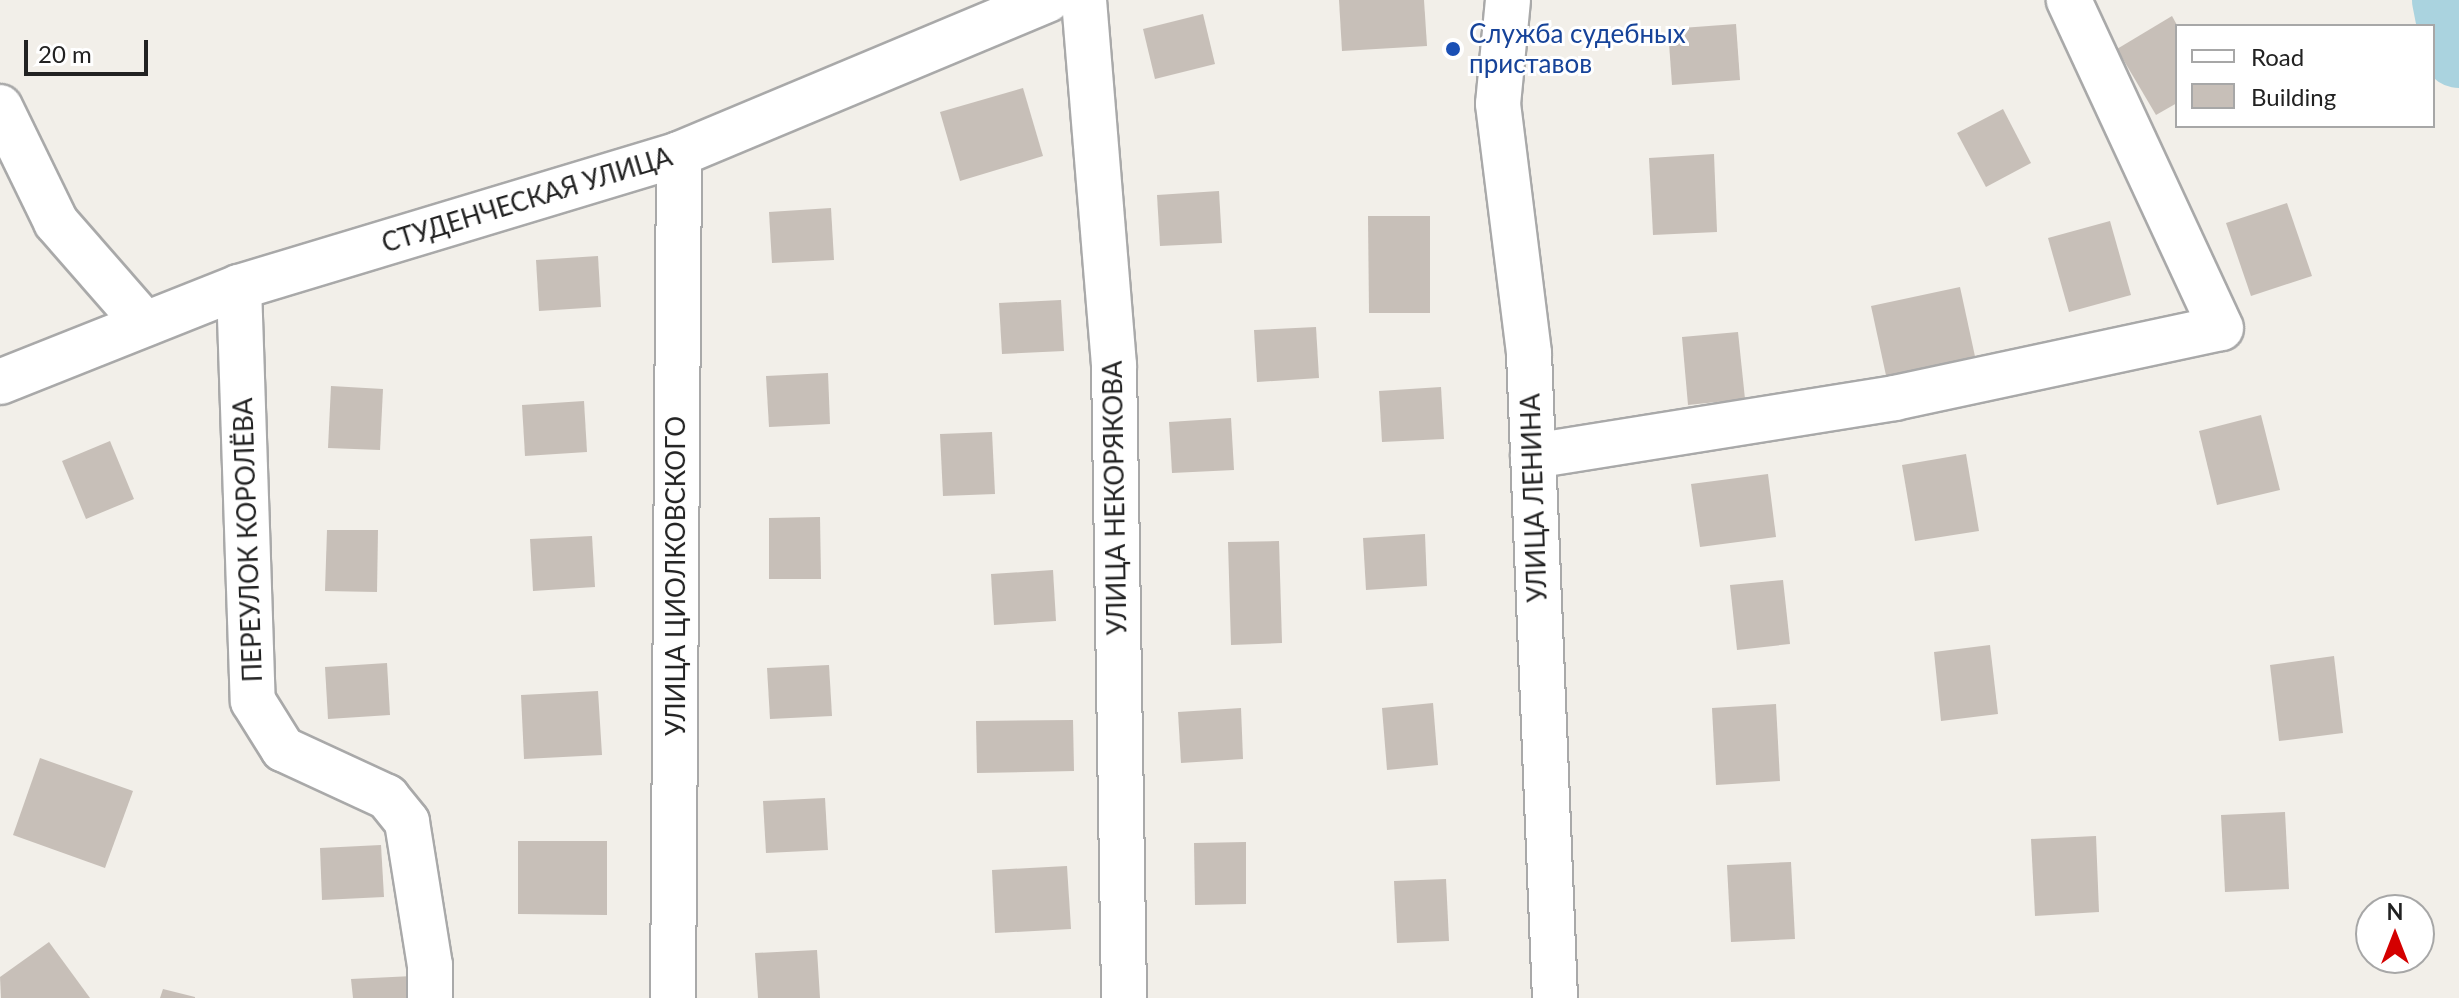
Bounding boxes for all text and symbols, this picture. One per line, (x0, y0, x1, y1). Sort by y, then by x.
place label: Служба судебных приставов (1469, 18, 1686, 80)
scale bar (28, 24, 152, 74)
legend (2175, 24, 2435, 128)
text: 20 m (38, 39, 92, 68)
marker: Служба судебных приставов (1444, 40, 1462, 58)
text: Road (2251, 42, 2304, 71)
text: Building (2251, 82, 2336, 111)
street label: СТУДЕНЧЕСКАЯ УЛИЦА (378, 141, 676, 259)
street label: УЛИЦА НЕКОРЯКОВА (1097, 361, 1133, 635)
street label: УЛИЦА ЛЕНИНА (1515, 393, 1553, 603)
street label: ПЕРЕУЛОК КОРОЛЁВА (227, 397, 269, 683)
street label: УЛИЦА ЦИОЛКОВСКОГО (660, 416, 692, 736)
north arrow (2355, 894, 2435, 974)
text: N (2387, 898, 2403, 925)

